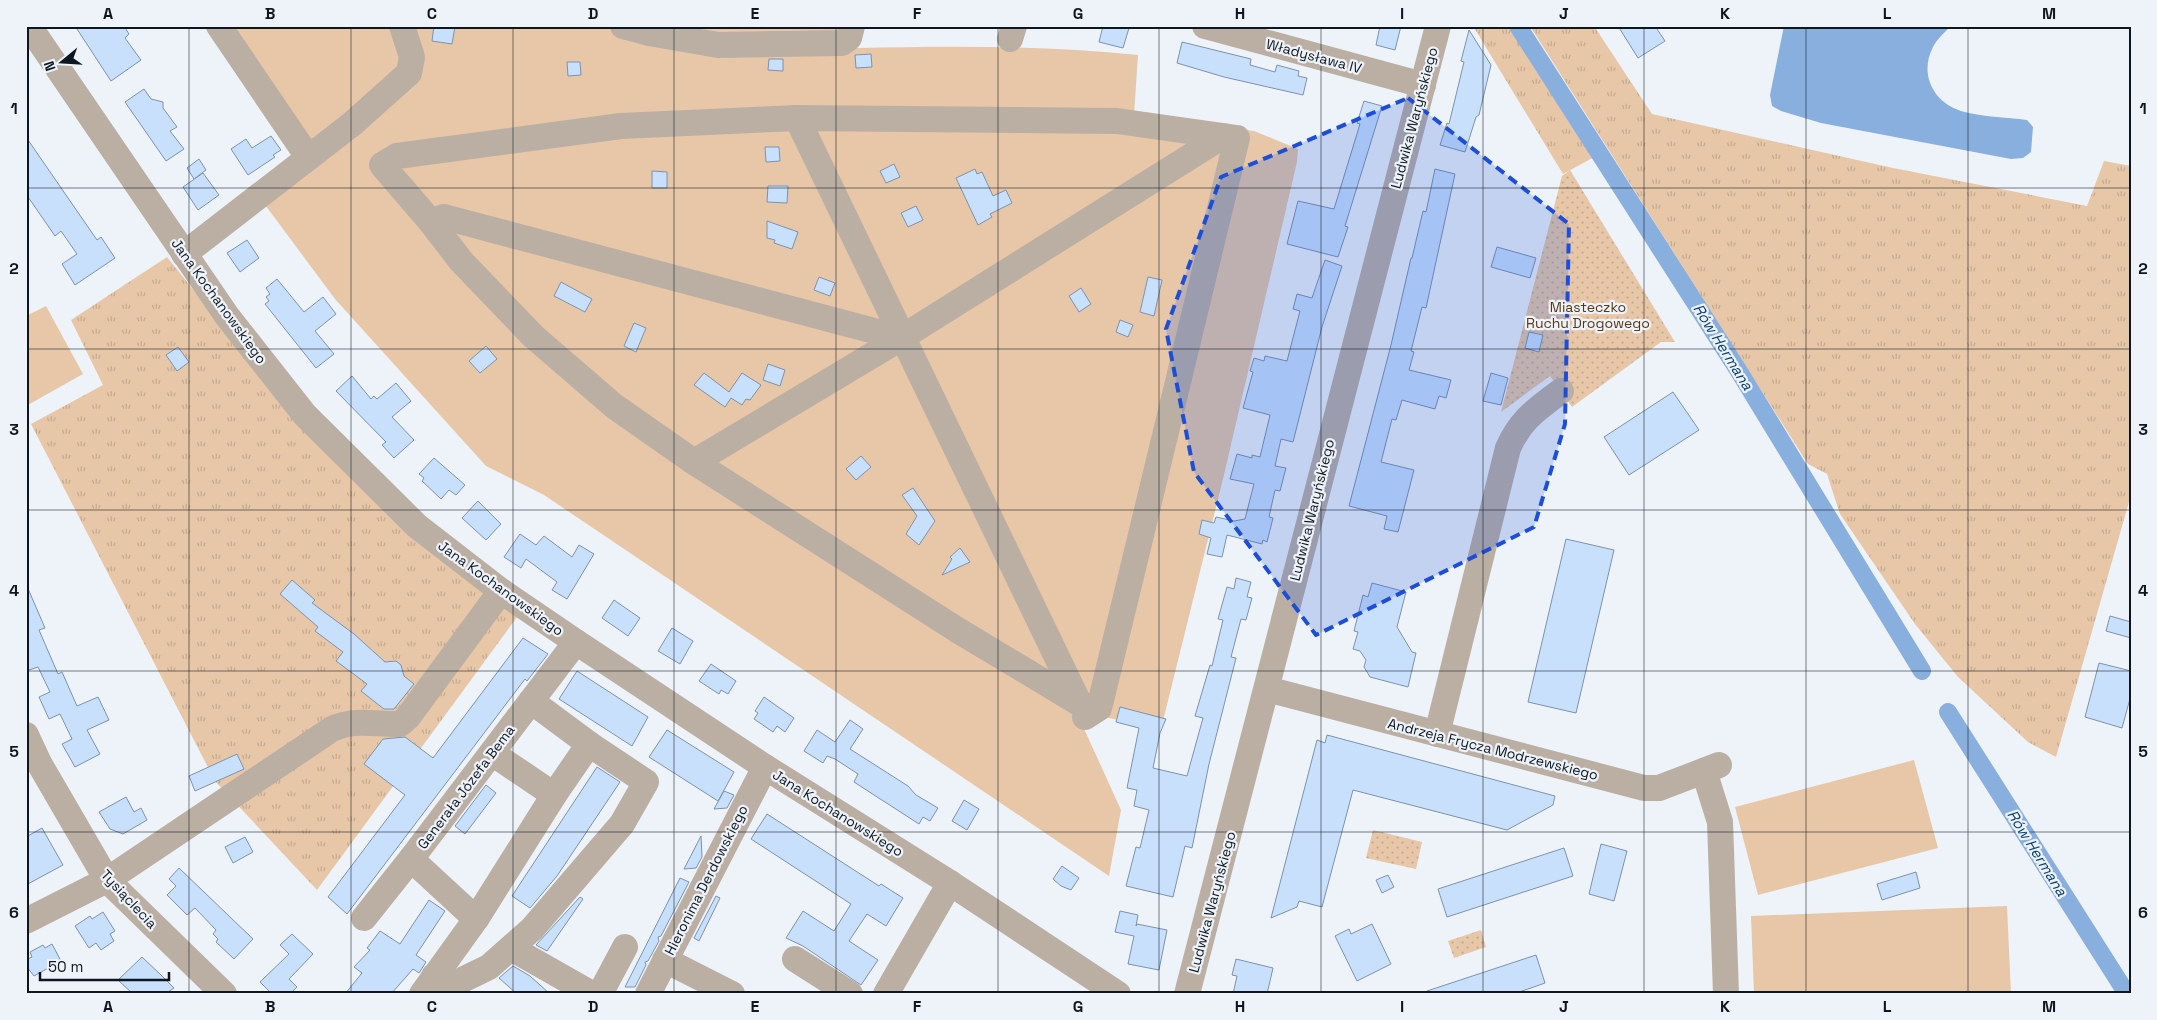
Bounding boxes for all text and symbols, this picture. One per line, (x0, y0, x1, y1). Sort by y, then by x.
text: A (103, 3, 113, 24)
text: B (265, 3, 275, 24)
text: C (427, 3, 437, 24)
text: D (588, 3, 598, 24)
text: E (751, 3, 760, 24)
text: F (913, 3, 922, 24)
text: G (1073, 3, 1083, 24)
text: H (1235, 3, 1245, 24)
text: I (1400, 3, 1404, 24)
text: J (1559, 3, 1569, 24)
text: K (1720, 3, 1730, 24)
text: L (1883, 3, 1892, 24)
text: M (2042, 3, 2056, 24)
street label: Władysława IV (1264, 35, 1364, 77)
north arrow (38, 38, 88, 88)
street label: Ludwika Waryńskiego (1386, 45, 1442, 191)
text: N (40, 59, 60, 73)
text: 1 (10, 98, 18, 119)
text: 1 (2139, 98, 2147, 119)
street label: Jana Kochanowskiego (167, 235, 271, 367)
text: 2 (9, 258, 19, 279)
text: 2 (2138, 258, 2148, 279)
park label: Miasteczko Ruchu Drogowego (1526, 298, 1650, 332)
water label: Rów Hermana (1689, 300, 1758, 394)
text: 3 (9, 419, 19, 440)
text: 3 (2138, 419, 2148, 440)
street label: Ludwika Waryńskiego (1286, 437, 1338, 583)
street label: Jana Kochanowskiego (435, 536, 567, 640)
text: 4 (9, 580, 19, 601)
text: 4 (2138, 580, 2148, 601)
street label: Andrzeja Frycza Modrzewskiego (1386, 714, 1600, 784)
street label: Generała Józefa Bema (413, 721, 519, 853)
text: 5 (9, 741, 19, 762)
text: 5 (2138, 741, 2148, 762)
street label: Jana Kochanowskiego (769, 765, 907, 861)
street label: Hieronima Derdowskiego (660, 802, 752, 958)
water label: Rów Hermana (2003, 806, 2072, 900)
street label: Ludwika Waryńskiego (1184, 829, 1240, 975)
street label: Tysiąclecia (97, 866, 161, 932)
text: 6 (9, 902, 19, 923)
text: 6 (2138, 902, 2148, 923)
scale bar (40, 950, 169, 982)
text: 50 m (48, 957, 83, 976)
text: A (103, 996, 113, 1017)
text: B (265, 996, 275, 1017)
text: C (427, 996, 437, 1017)
text: D (588, 996, 598, 1017)
text: E (751, 996, 760, 1017)
text: F (913, 996, 922, 1017)
text: G (1073, 996, 1083, 1017)
text: H (1235, 996, 1245, 1017)
text: I (1400, 996, 1404, 1017)
text: J (1559, 996, 1569, 1017)
text: K (1720, 996, 1730, 1017)
text: L (1883, 996, 1892, 1017)
text: M (2042, 996, 2056, 1017)

